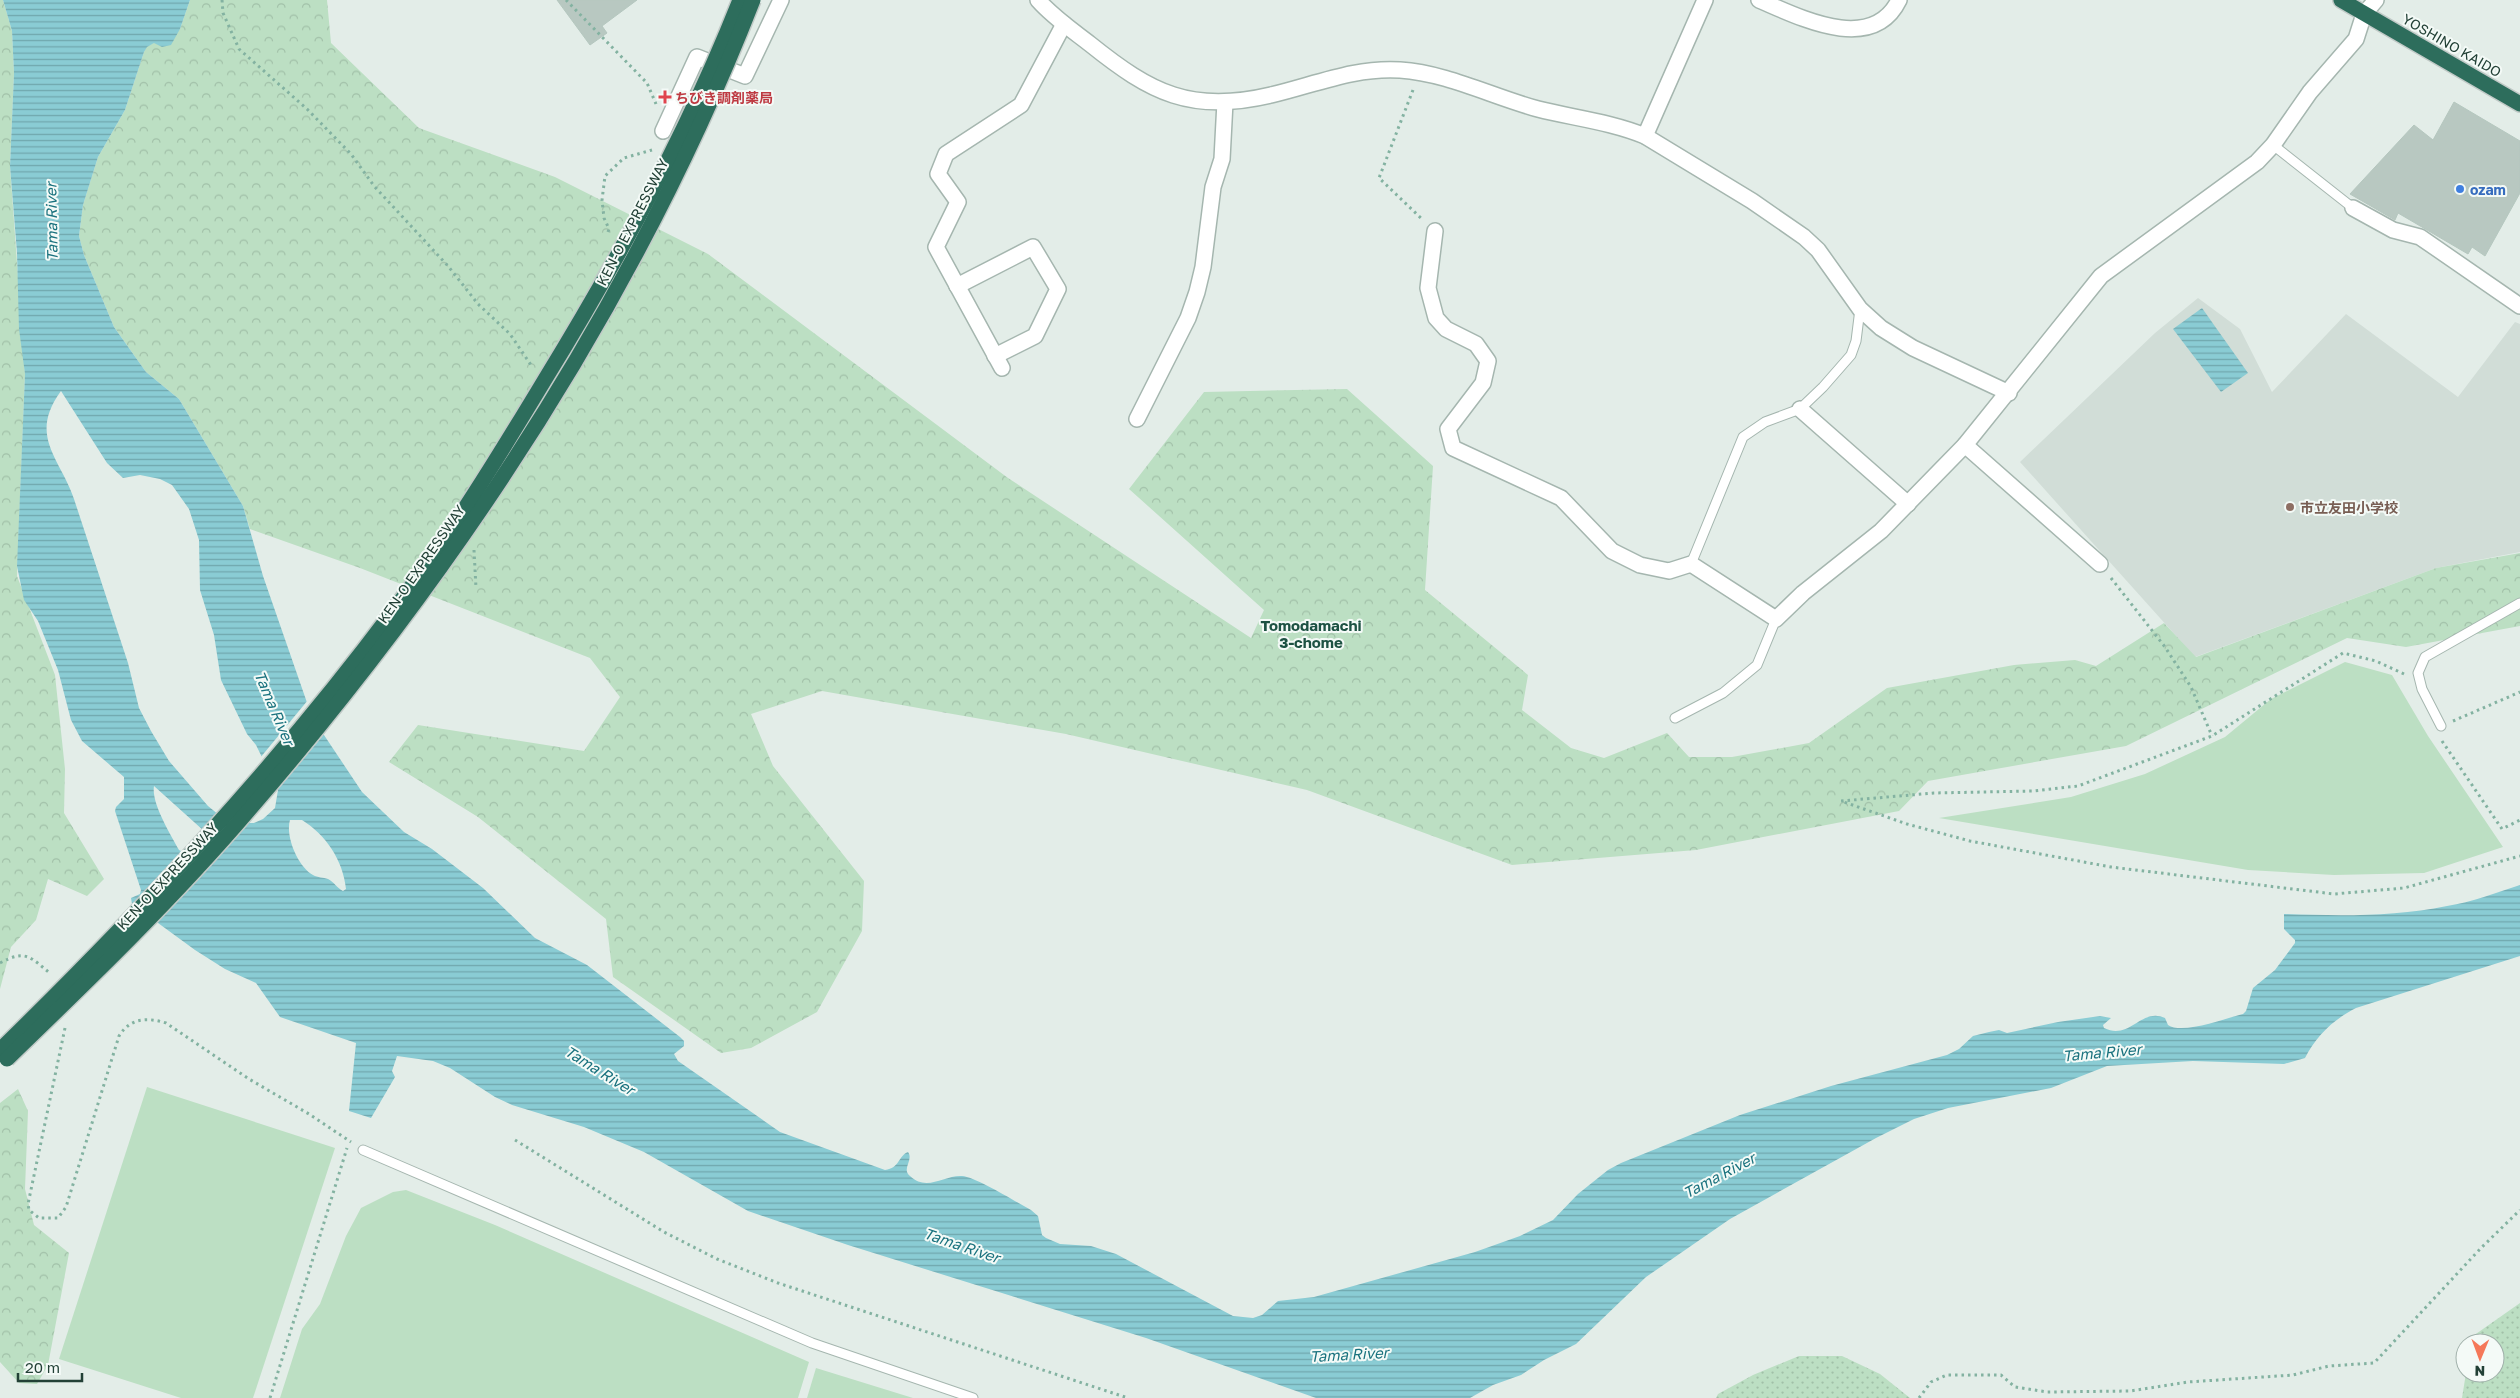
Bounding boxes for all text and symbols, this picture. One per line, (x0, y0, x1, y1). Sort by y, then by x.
street label: YOSHINO KAIDO (2400, 10, 2504, 80)
place label: ちびき調剤薬局 (675, 89, 773, 106)
marker: ちびき調剤薬局 (659, 91, 671, 103)
street label: KEN-O EXPRESSWAY (593, 156, 671, 288)
water label: Tama River (41, 180, 61, 262)
place label: ozam (2470, 181, 2506, 198)
marker: ozam (2454, 183, 2466, 195)
place label: 市立友田小学校 (2300, 499, 2398, 516)
marker: 市立友田小学校 (2284, 501, 2296, 513)
street label: KEN-O EXPRESSWAY (374, 502, 468, 626)
district label: Tomodamachi 3-chome (1260, 616, 1362, 651)
water label: Tama River (251, 668, 300, 750)
street label: KEN-O EXPRESSWAY (113, 819, 221, 933)
water label: Tama River (2062, 1039, 2144, 1064)
water label: Tama River (562, 1041, 640, 1100)
water label: Tama River (1680, 1148, 1760, 1201)
water label: Tama River (922, 1224, 1004, 1267)
north arrow (2455, 1333, 2505, 1383)
water label: Tama River (1309, 1343, 1391, 1365)
scale bar (18, 1350, 81, 1382)
text: 20 m (25, 1358, 60, 1376)
text: N (2474, 1363, 2485, 1380)

